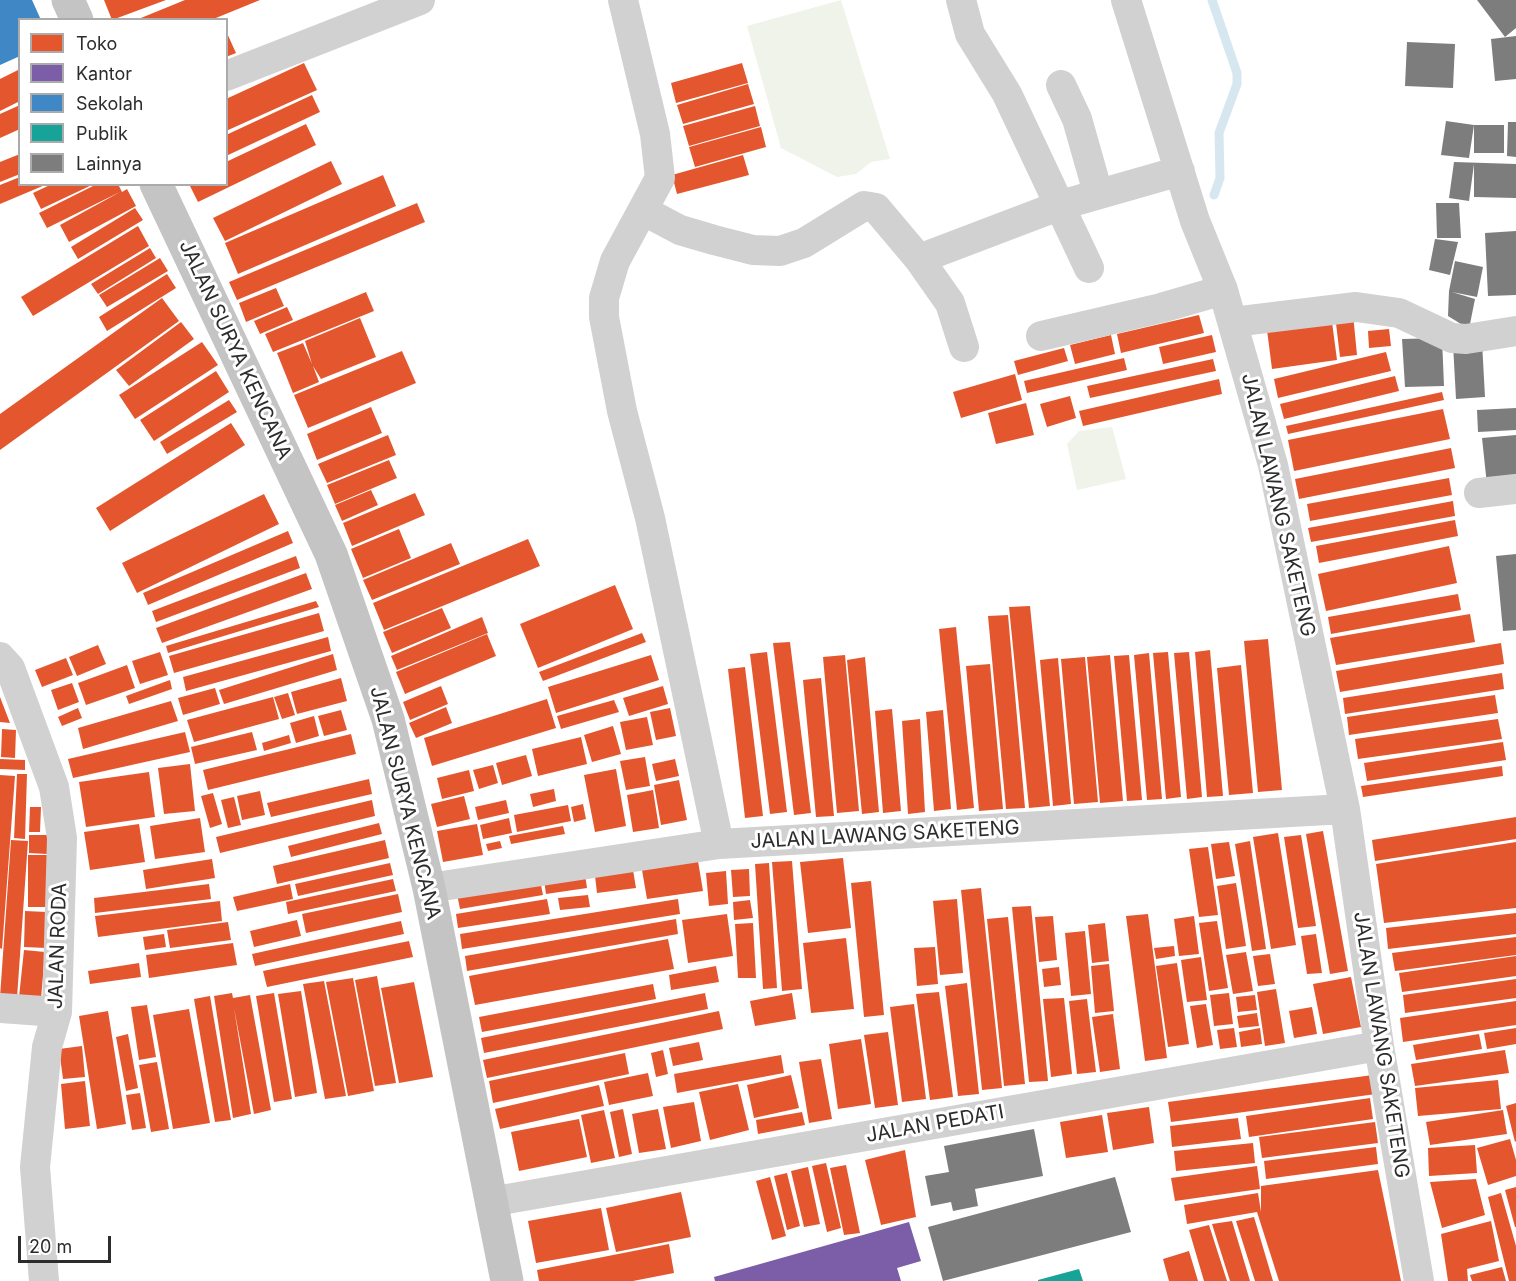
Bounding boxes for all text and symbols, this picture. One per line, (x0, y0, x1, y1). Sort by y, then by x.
legend (18, 18, 228, 186)
text: Toko (76, 33, 117, 54)
text: Kantor (76, 63, 132, 84)
text: Sekolah (76, 93, 143, 114)
text: Publik (76, 123, 128, 144)
text: Lainnya (76, 153, 142, 174)
street label: JALAN SURYA KENCANA (173, 236, 297, 464)
street label: JALAN LAWANG SAKETENG (1236, 371, 1320, 639)
street label: JALAN SURYA KENCANA (364, 684, 446, 922)
street label: JALAN LAWANG SAKETENG (750, 816, 1020, 854)
street label: JALAN RODA (44, 882, 72, 1010)
street label: JALAN LAWANG SAKETENG (1348, 910, 1414, 1180)
street label: JALAN PEDATI (864, 1100, 1006, 1148)
scale bar (21, 1224, 114, 1262)
text: 20 m (29, 1236, 72, 1257)

